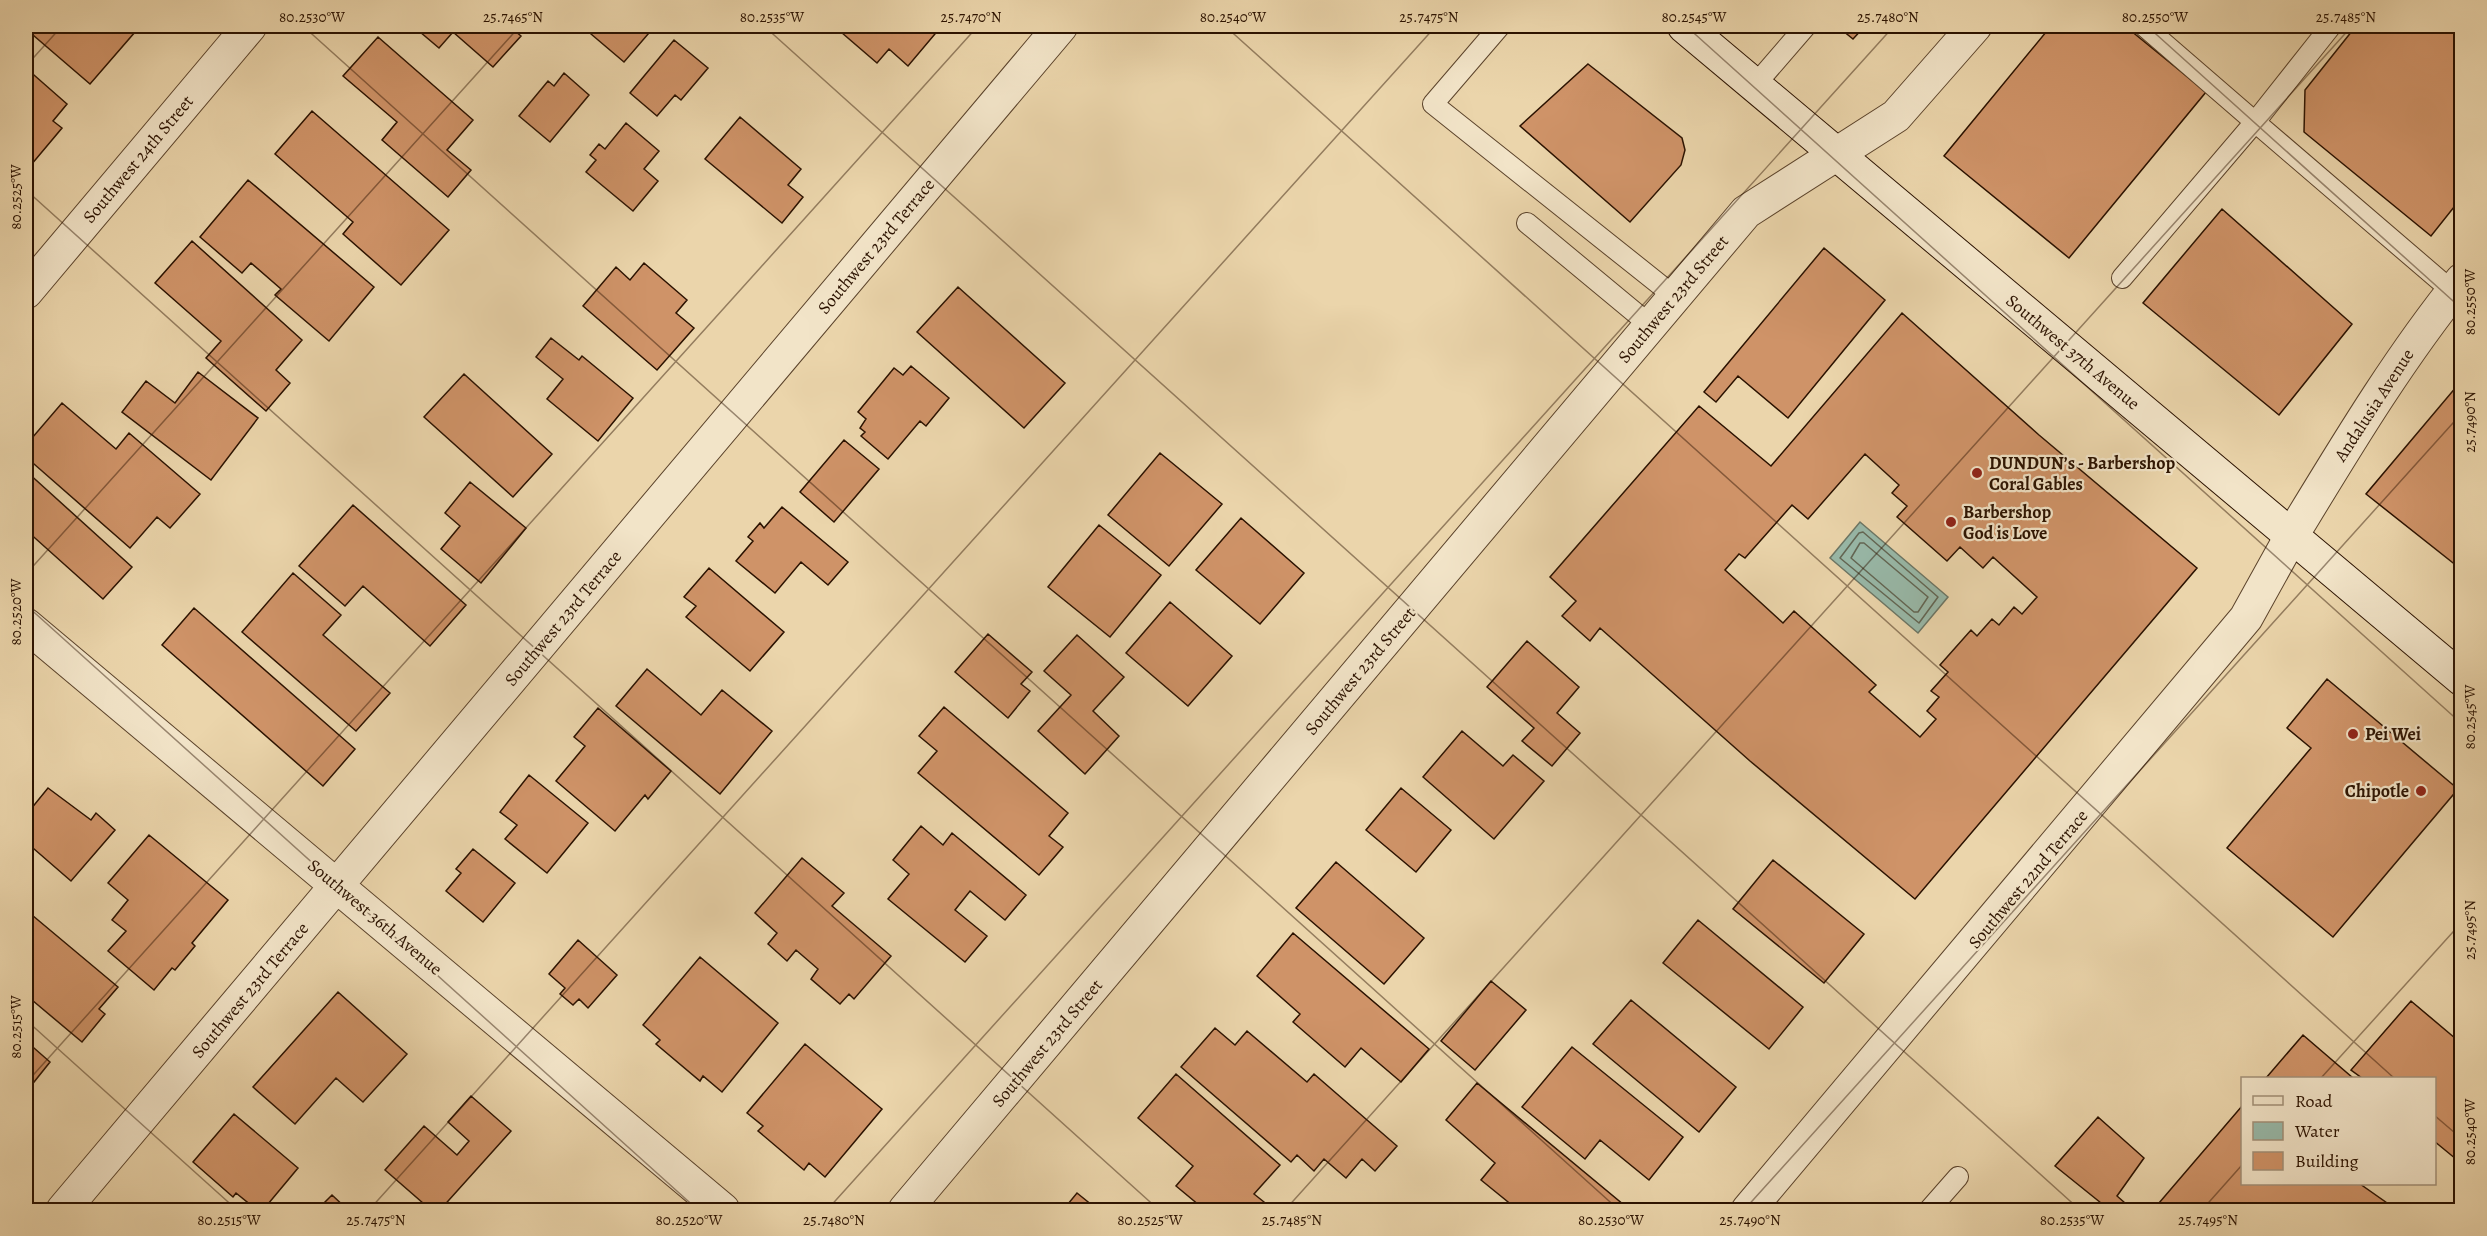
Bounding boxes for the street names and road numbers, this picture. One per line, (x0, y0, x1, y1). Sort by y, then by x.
street label: Southwest 24th Street (77, 90, 199, 228)
street label: Southwest 23rd Terrace (812, 173, 940, 319)
street label: Southwest 23rd Street (1612, 230, 1734, 368)
street label: Southwest 37th Avenue (2001, 289, 2145, 415)
street label: Andalusia Avenue (2328, 344, 2419, 467)
street label: Southwest 23rd Terrace (499, 545, 627, 691)
street label: Southwest 23rd Street (1299, 602, 1421, 740)
street label: Southwest 22nd Terrace (1963, 804, 2093, 954)
street label: Southwest 36th Avenue (303, 854, 447, 980)
street label: Southwest 23rd Terrace (186, 917, 314, 1063)
street label: Southwest 23rd Street (986, 974, 1108, 1112)

